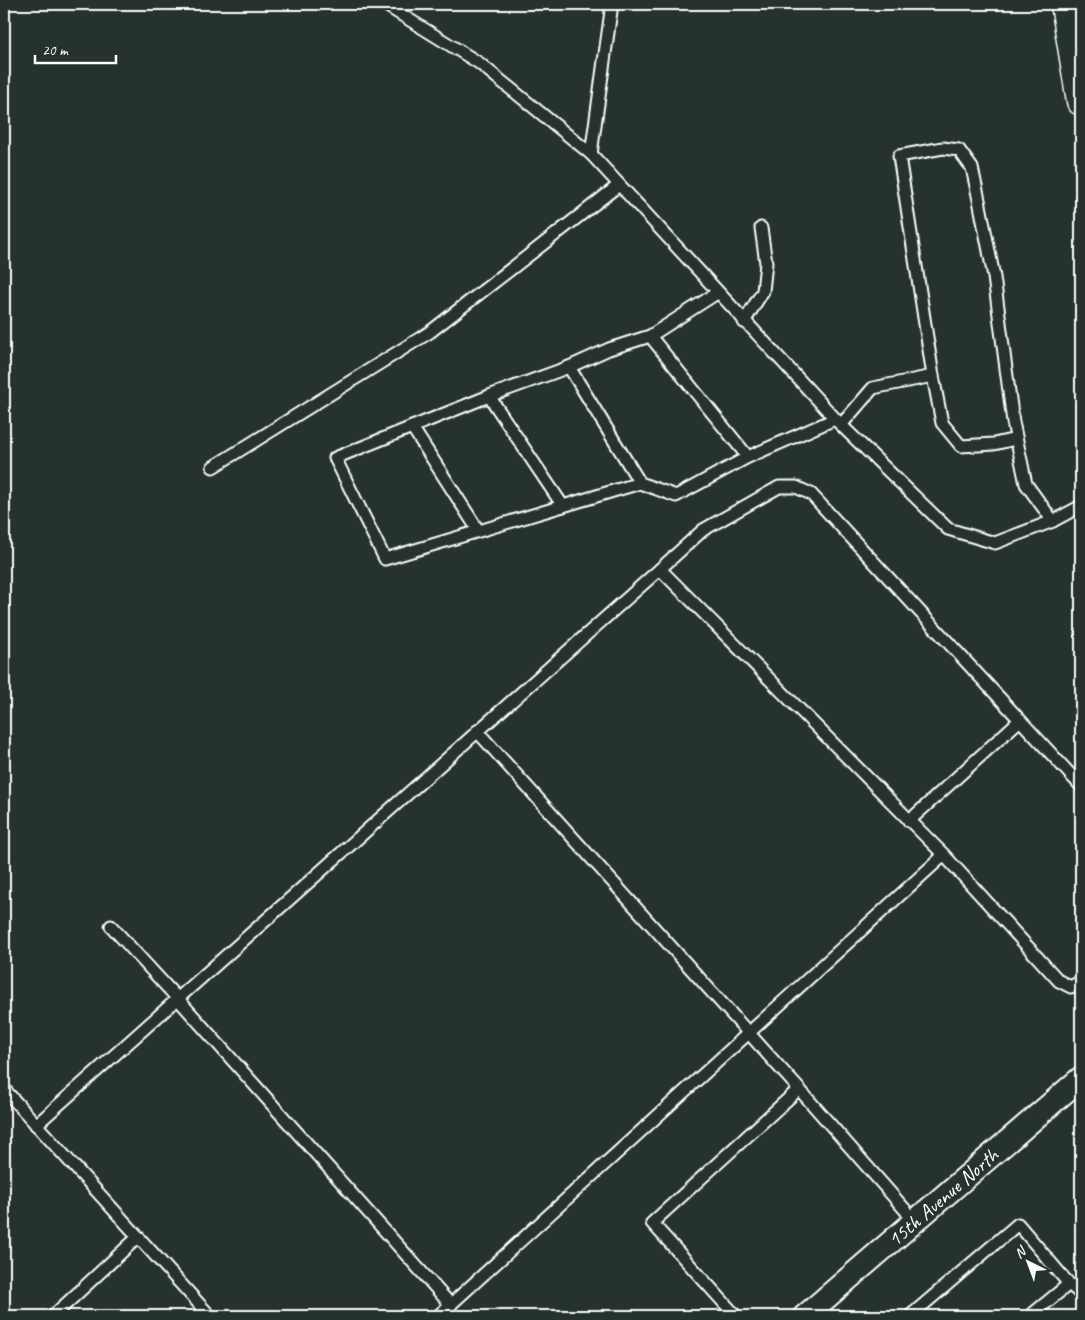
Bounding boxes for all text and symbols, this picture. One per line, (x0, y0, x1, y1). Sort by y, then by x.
scale bar (35, 32, 116, 64)
text: 20 m (42, 41, 69, 60)
street label: 15th Avenue North (882, 1141, 1005, 1252)
north arrow (1002, 1238, 1052, 1288)
text: N (1011, 1242, 1030, 1262)

